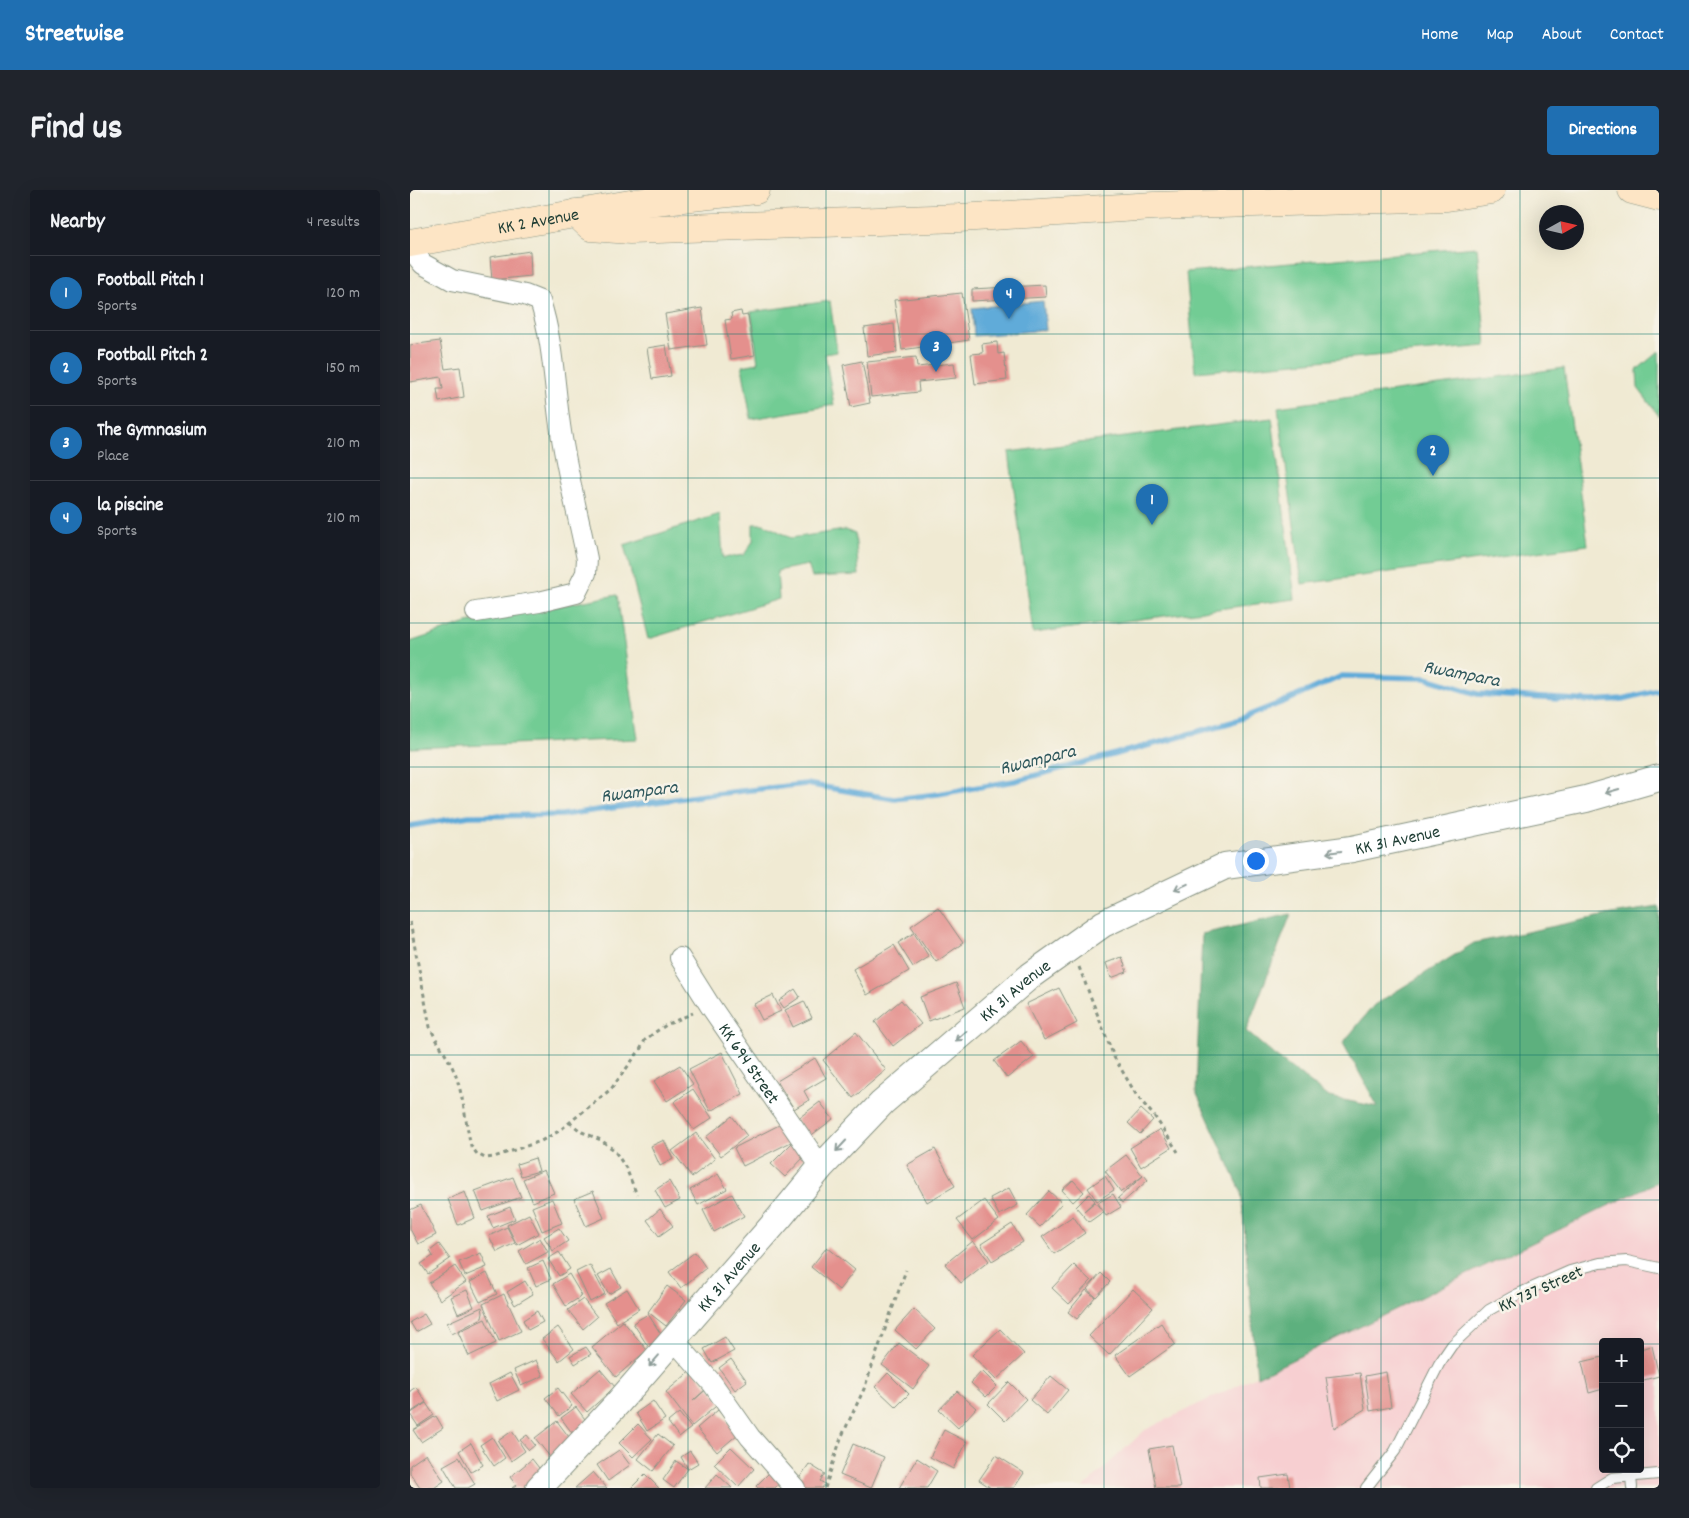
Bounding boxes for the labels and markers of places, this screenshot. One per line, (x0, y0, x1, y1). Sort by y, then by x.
pin: 4 (993, 278, 1025, 319)
pin: 3 (920, 331, 952, 372)
pin: 2 (1417, 435, 1449, 476)
pin: 1 (1136, 484, 1168, 525)

